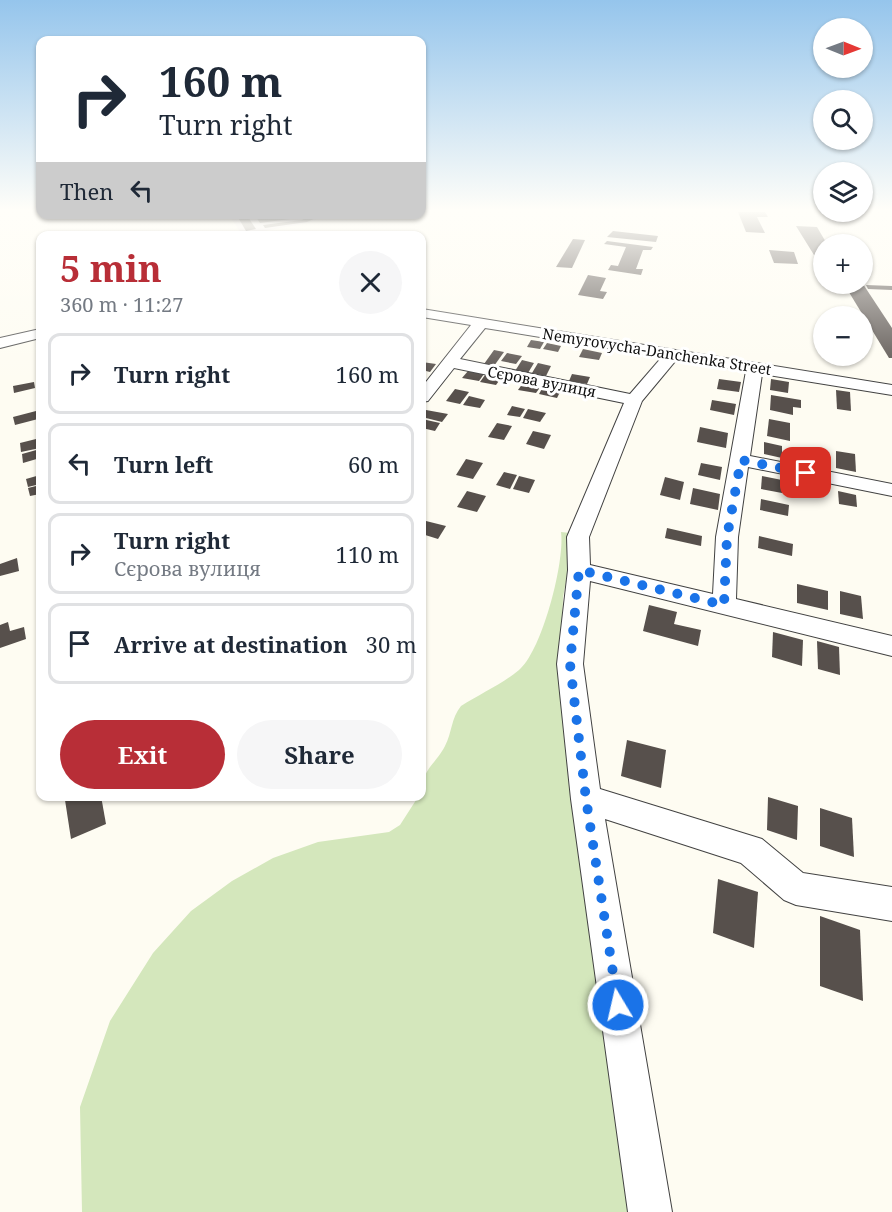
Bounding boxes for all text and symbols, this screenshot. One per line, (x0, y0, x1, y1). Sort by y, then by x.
north arrow (813, 18, 873, 78)
map controls (813, 18, 873, 366)
text: 160 m (159, 52, 283, 109)
icon: right (60, 60, 138, 138)
button: search (813, 90, 873, 150)
text: Turn right (159, 106, 292, 143)
button: layers (813, 162, 873, 222)
icon: left (125, 174, 158, 207)
text: Then (60, 176, 113, 206)
button: + (813, 234, 873, 294)
text: 5 min (60, 244, 162, 293)
button: close (339, 251, 402, 314)
text: 360 m · 11:27 (60, 291, 183, 318)
button: − (813, 306, 873, 366)
street label: Nemyrovycha-Danchenka Street (541, 323, 773, 379)
icon: right (63, 357, 96, 390)
text: Turn right (114, 359, 230, 389)
text: 160 m (336, 359, 399, 389)
street label: Сєрова вулиця (486, 361, 598, 401)
icon: left (63, 447, 96, 480)
pin (780, 447, 831, 498)
text: Turn left (114, 449, 213, 479)
text: 60 m (348, 449, 399, 479)
icon: arrive (789, 456, 822, 489)
text: Turn right (114, 525, 230, 555)
icon: right (63, 537, 96, 570)
text: 110 m (336, 539, 399, 569)
text: Сєрова вулиця (114, 555, 261, 582)
icon: arrive (63, 627, 96, 660)
text: Arrive at destination (114, 629, 348, 659)
text: 30 m (366, 629, 417, 659)
button: Exit (60, 720, 225, 789)
button: Share (237, 720, 402, 789)
position arrow (586, 973, 650, 1037)

